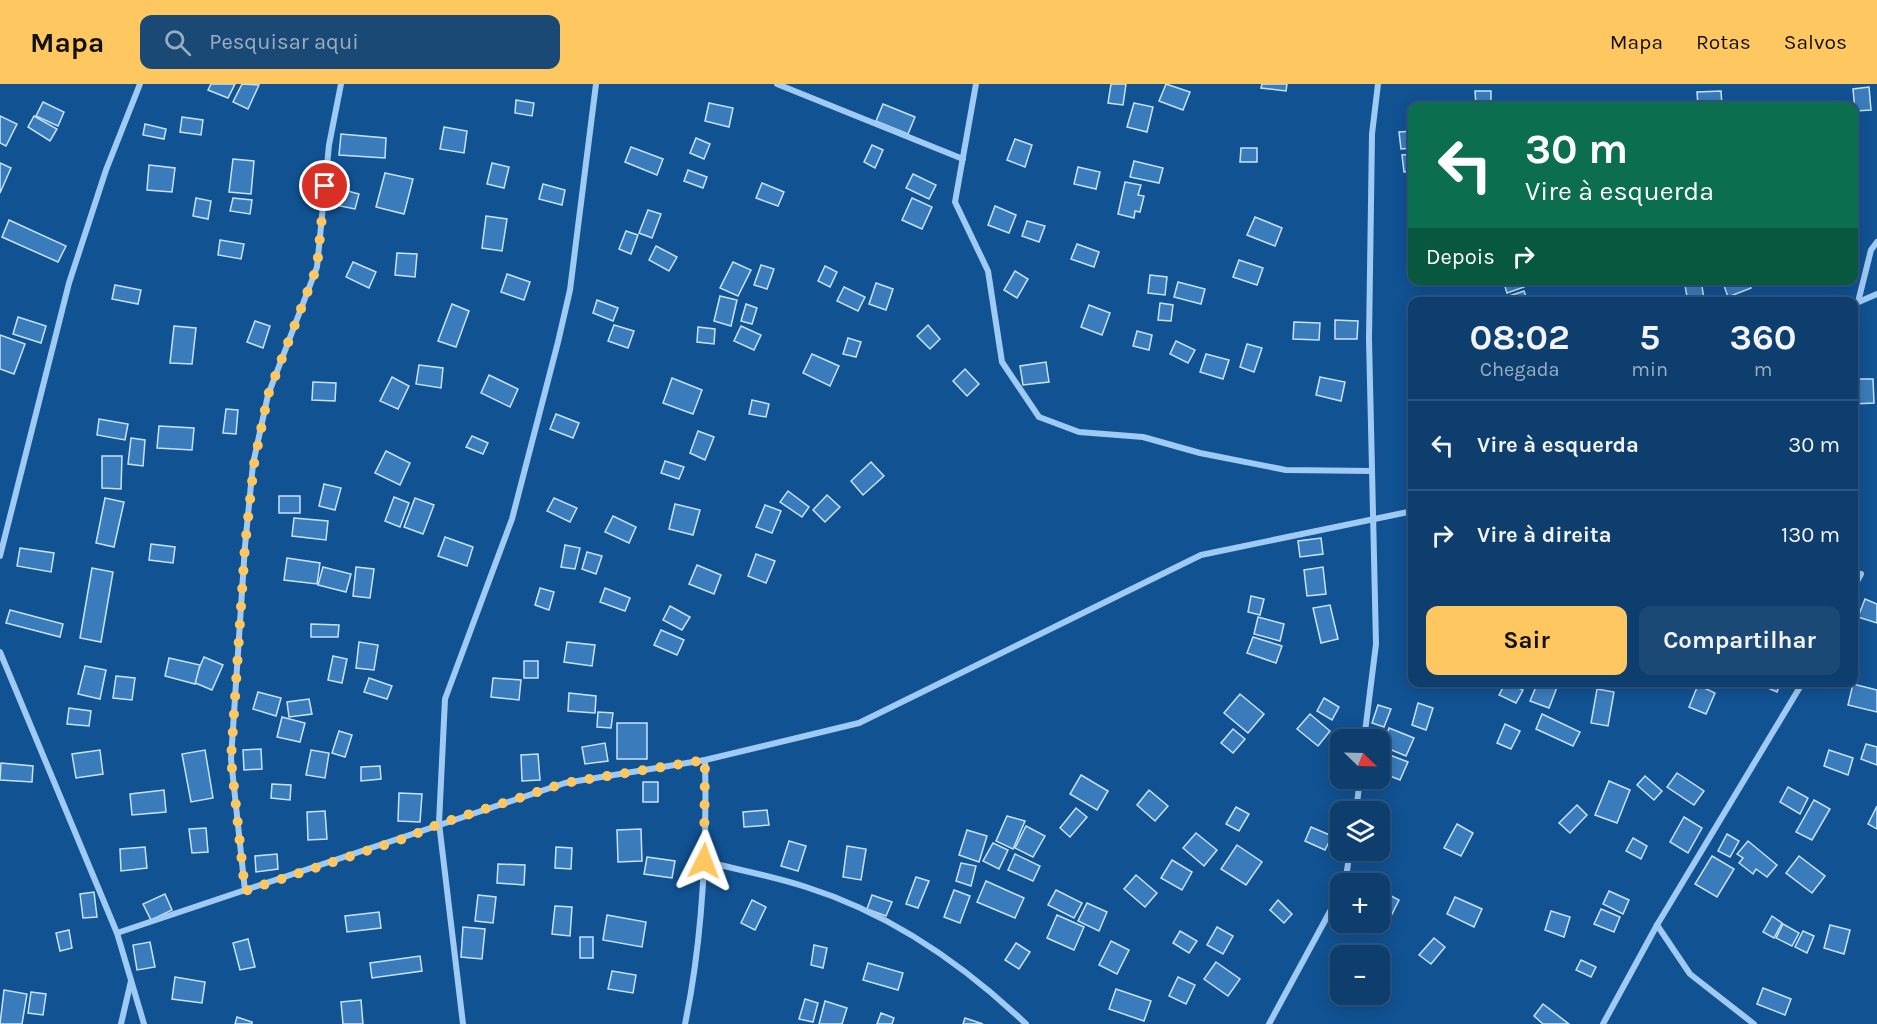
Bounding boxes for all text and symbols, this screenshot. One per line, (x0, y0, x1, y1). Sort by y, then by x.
search box (140, 15, 560, 69)
text: Mapa (30, 26, 104, 59)
icon: search (161, 26, 194, 59)
text: Pesquisar aqui (209, 29, 359, 55)
text: Mapa (1610, 30, 1663, 54)
text: Rotas (1696, 30, 1751, 54)
text: Salvos (1784, 30, 1847, 54)
text: 30 m (1525, 124, 1628, 174)
icon: left (1426, 126, 1504, 204)
pin (299, 160, 350, 211)
icon: arrive (308, 169, 341, 202)
text: Vire à esquerda (1525, 175, 1714, 207)
icon: right (1507, 240, 1540, 273)
text: Depois (1426, 244, 1495, 270)
text: 08:02 (1469, 316, 1570, 358)
text: 5 (1639, 316, 1660, 358)
text: 360 (1730, 316, 1797, 358)
text: Chegada (1480, 358, 1560, 381)
text: min (1631, 358, 1668, 381)
text: m (1754, 358, 1772, 381)
icon: left (1426, 429, 1459, 462)
text: Vire à esquerda (1477, 432, 1639, 458)
text: 30 m (1788, 432, 1840, 458)
icon: right (1426, 519, 1459, 552)
text: Vire à direita (1477, 522, 1612, 548)
text: 130 m (1781, 522, 1840, 548)
button: Sair (1426, 606, 1627, 675)
button: Compartilhar (1639, 606, 1840, 675)
north arrow (1330, 729, 1390, 789)
map controls (1330, 729, 1390, 1005)
button: layers (1330, 801, 1390, 861)
position arrow (672, 829, 736, 893)
button: + (1330, 873, 1390, 933)
button: − (1330, 945, 1390, 1005)

